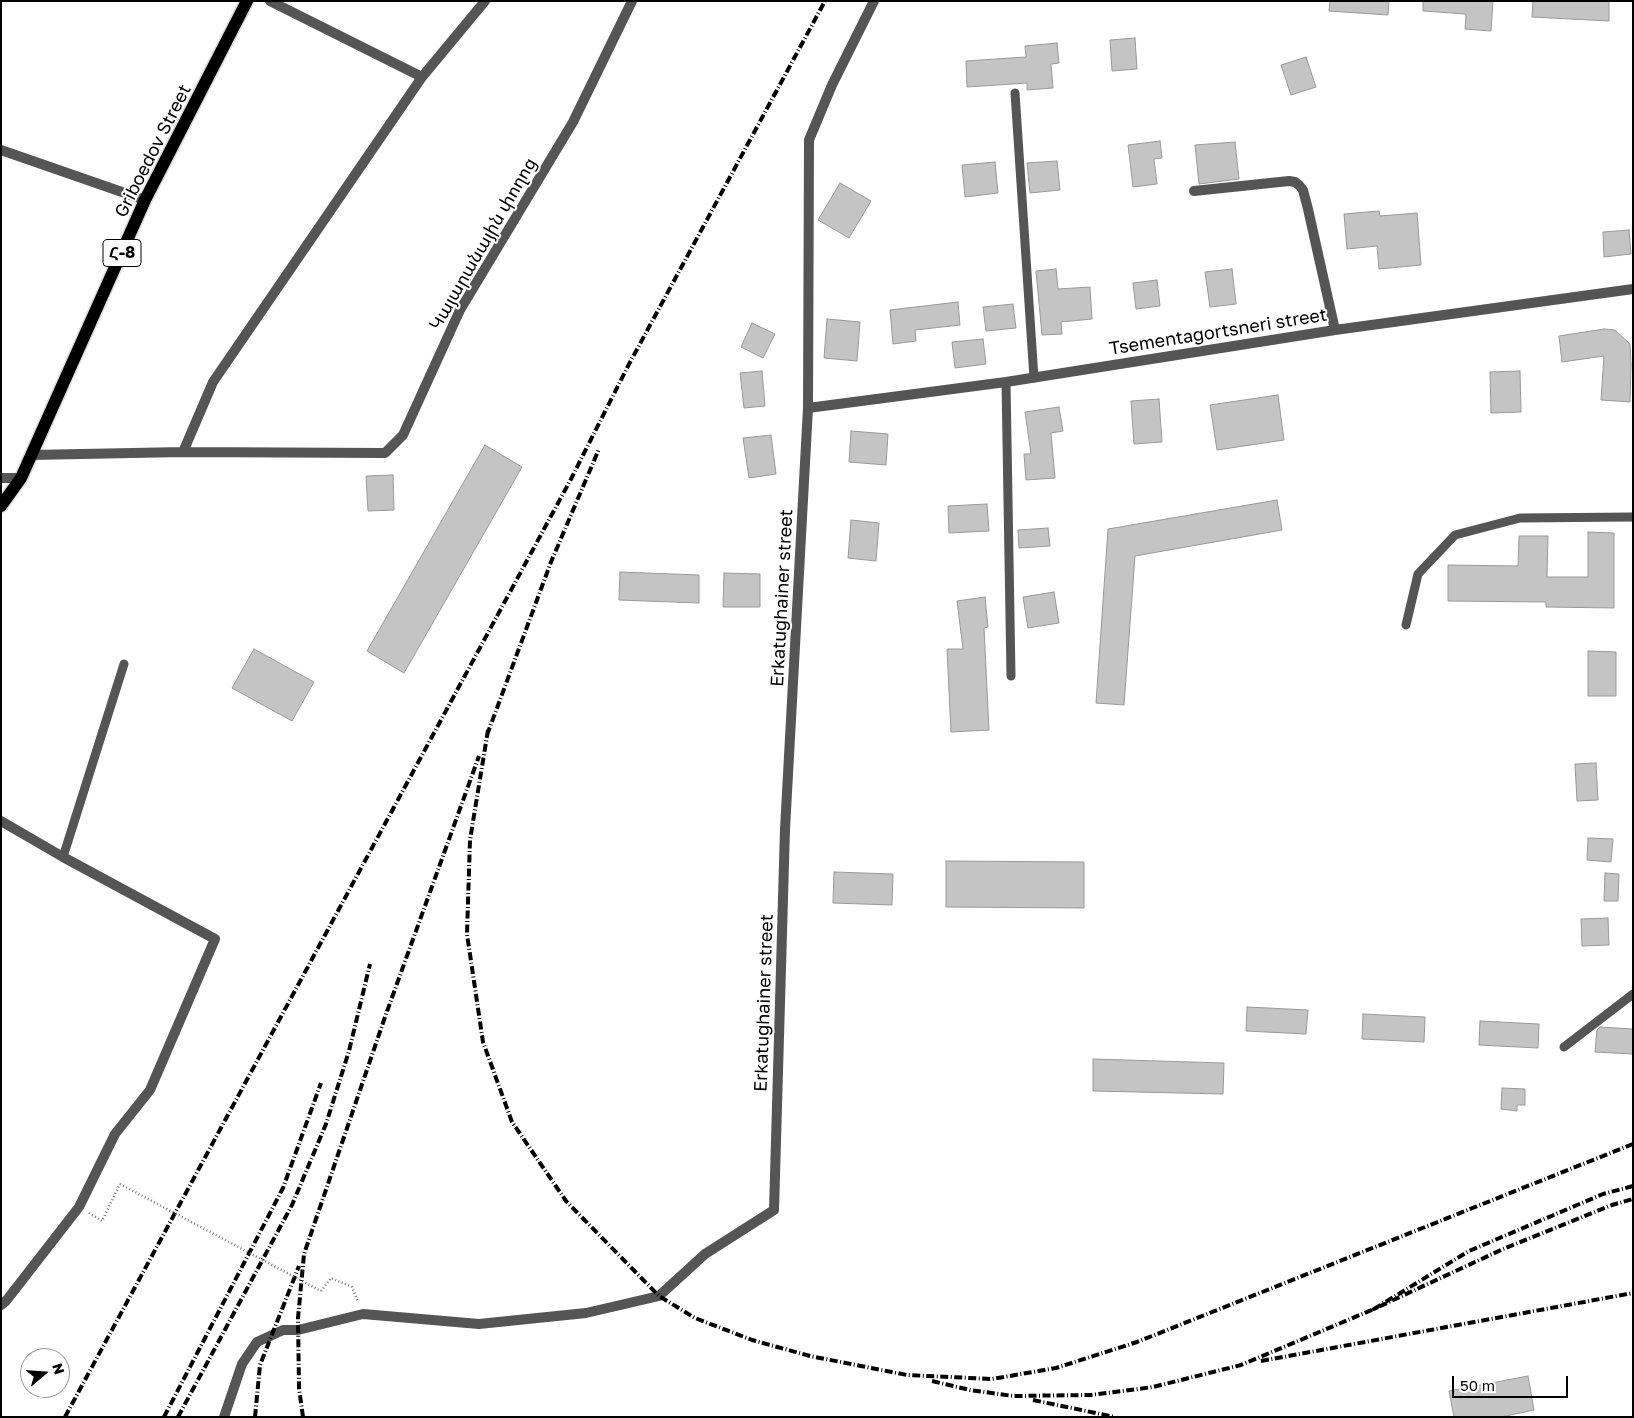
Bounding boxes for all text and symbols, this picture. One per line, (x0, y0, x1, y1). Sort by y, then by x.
street label: Griboedov Street (110, 81, 196, 221)
street label: Կայարանային փողոց (425, 154, 541, 334)
road number: Հ-8 (103, 240, 141, 266)
street label: Tsementagortsneri street (1108, 304, 1328, 360)
street label: Erkatughainer street (767, 509, 797, 687)
street label: Erkatughainer street (750, 914, 778, 1092)
north arrow (20, 1348, 70, 1398)
text: N (49, 1361, 69, 1376)
scale bar (1454, 1366, 1570, 1398)
text: 50 m (1460, 1376, 1495, 1394)

